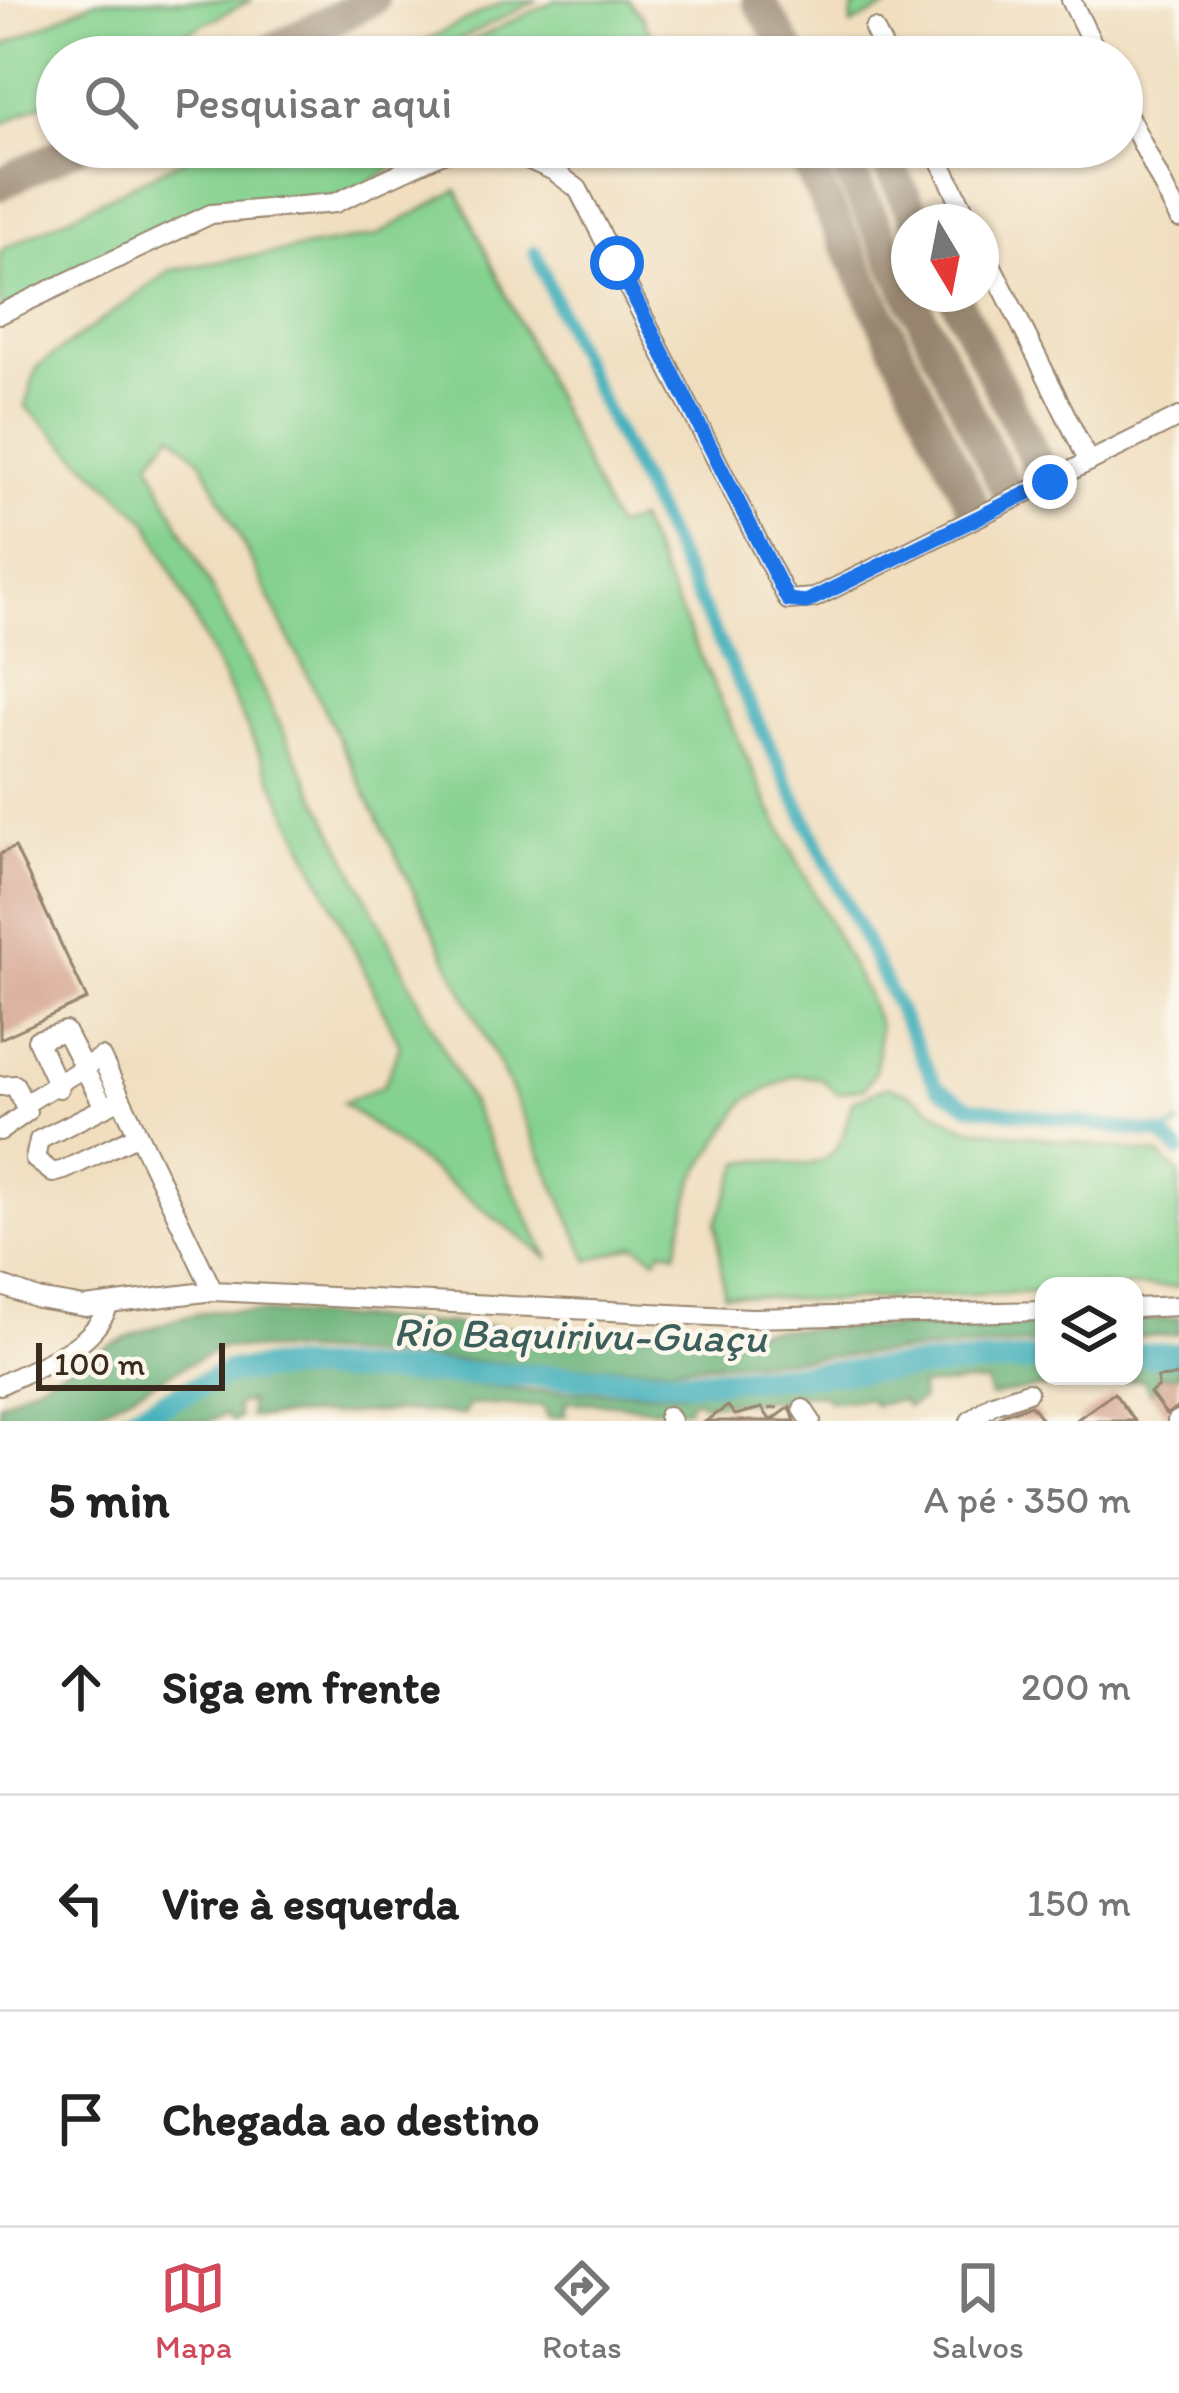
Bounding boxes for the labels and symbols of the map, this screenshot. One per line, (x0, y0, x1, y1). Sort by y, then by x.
north arrow (891, 204, 999, 312)
route start (590, 236, 644, 290)
route end (1023, 455, 1077, 509)
water label: Rio Baquirivu-Guaçu (393, 1306, 768, 1363)
scale bar (36, 1337, 225, 1390)

